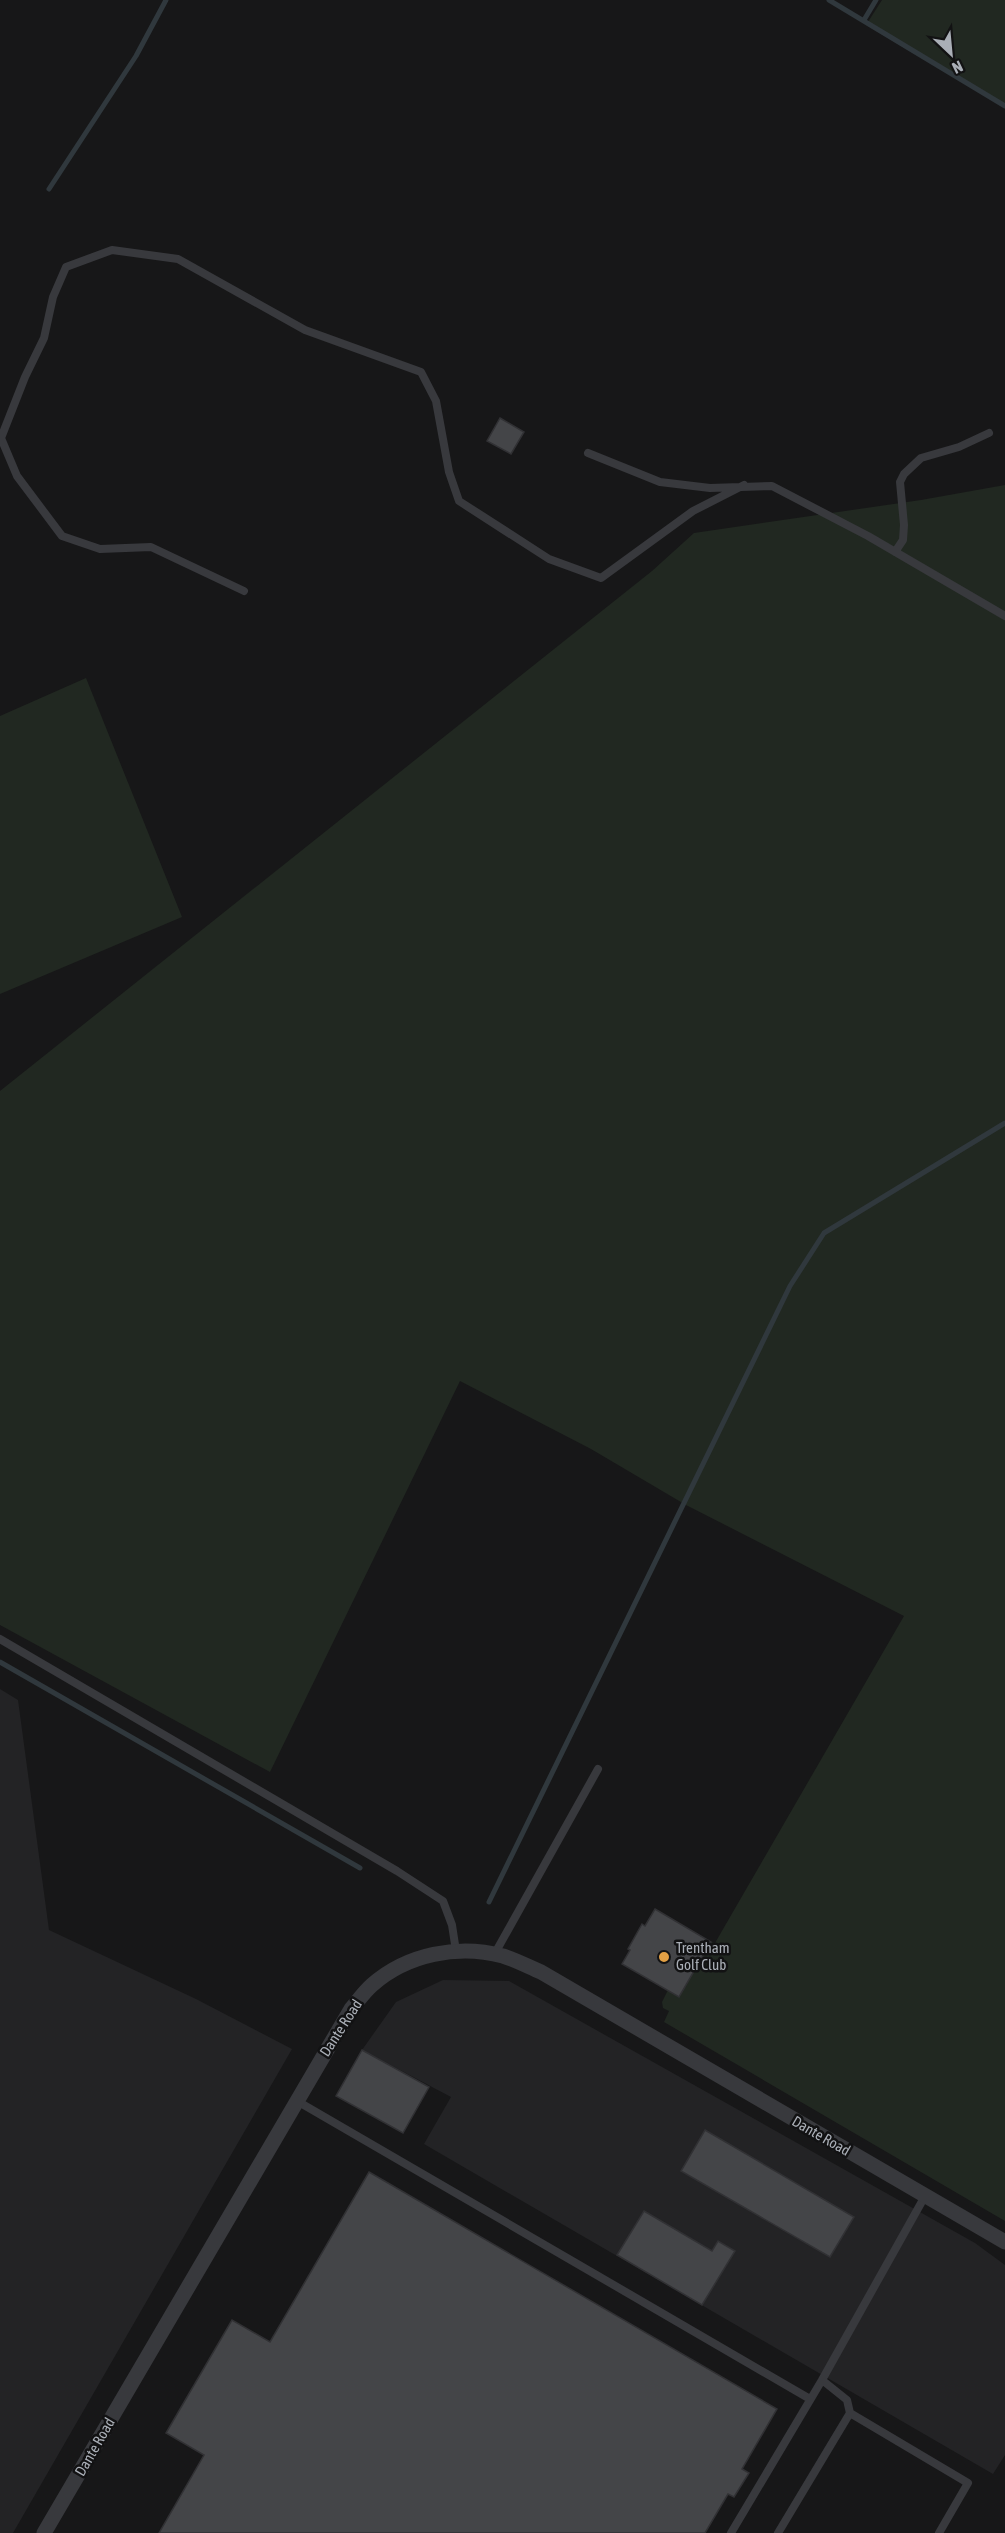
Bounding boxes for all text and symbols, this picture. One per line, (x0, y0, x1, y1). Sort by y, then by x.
north arrow (921, 24, 981, 84)
text: N (949, 57, 966, 78)
place label: Trentham Golf Club (676, 1939, 730, 1973)
marker: Trentham Golf Club (657, 1950, 671, 1964)
street label: Dante Road (316, 1996, 365, 2059)
street label: Dante Road (789, 2112, 853, 2159)
street label: Dante Road (71, 2415, 118, 2479)

